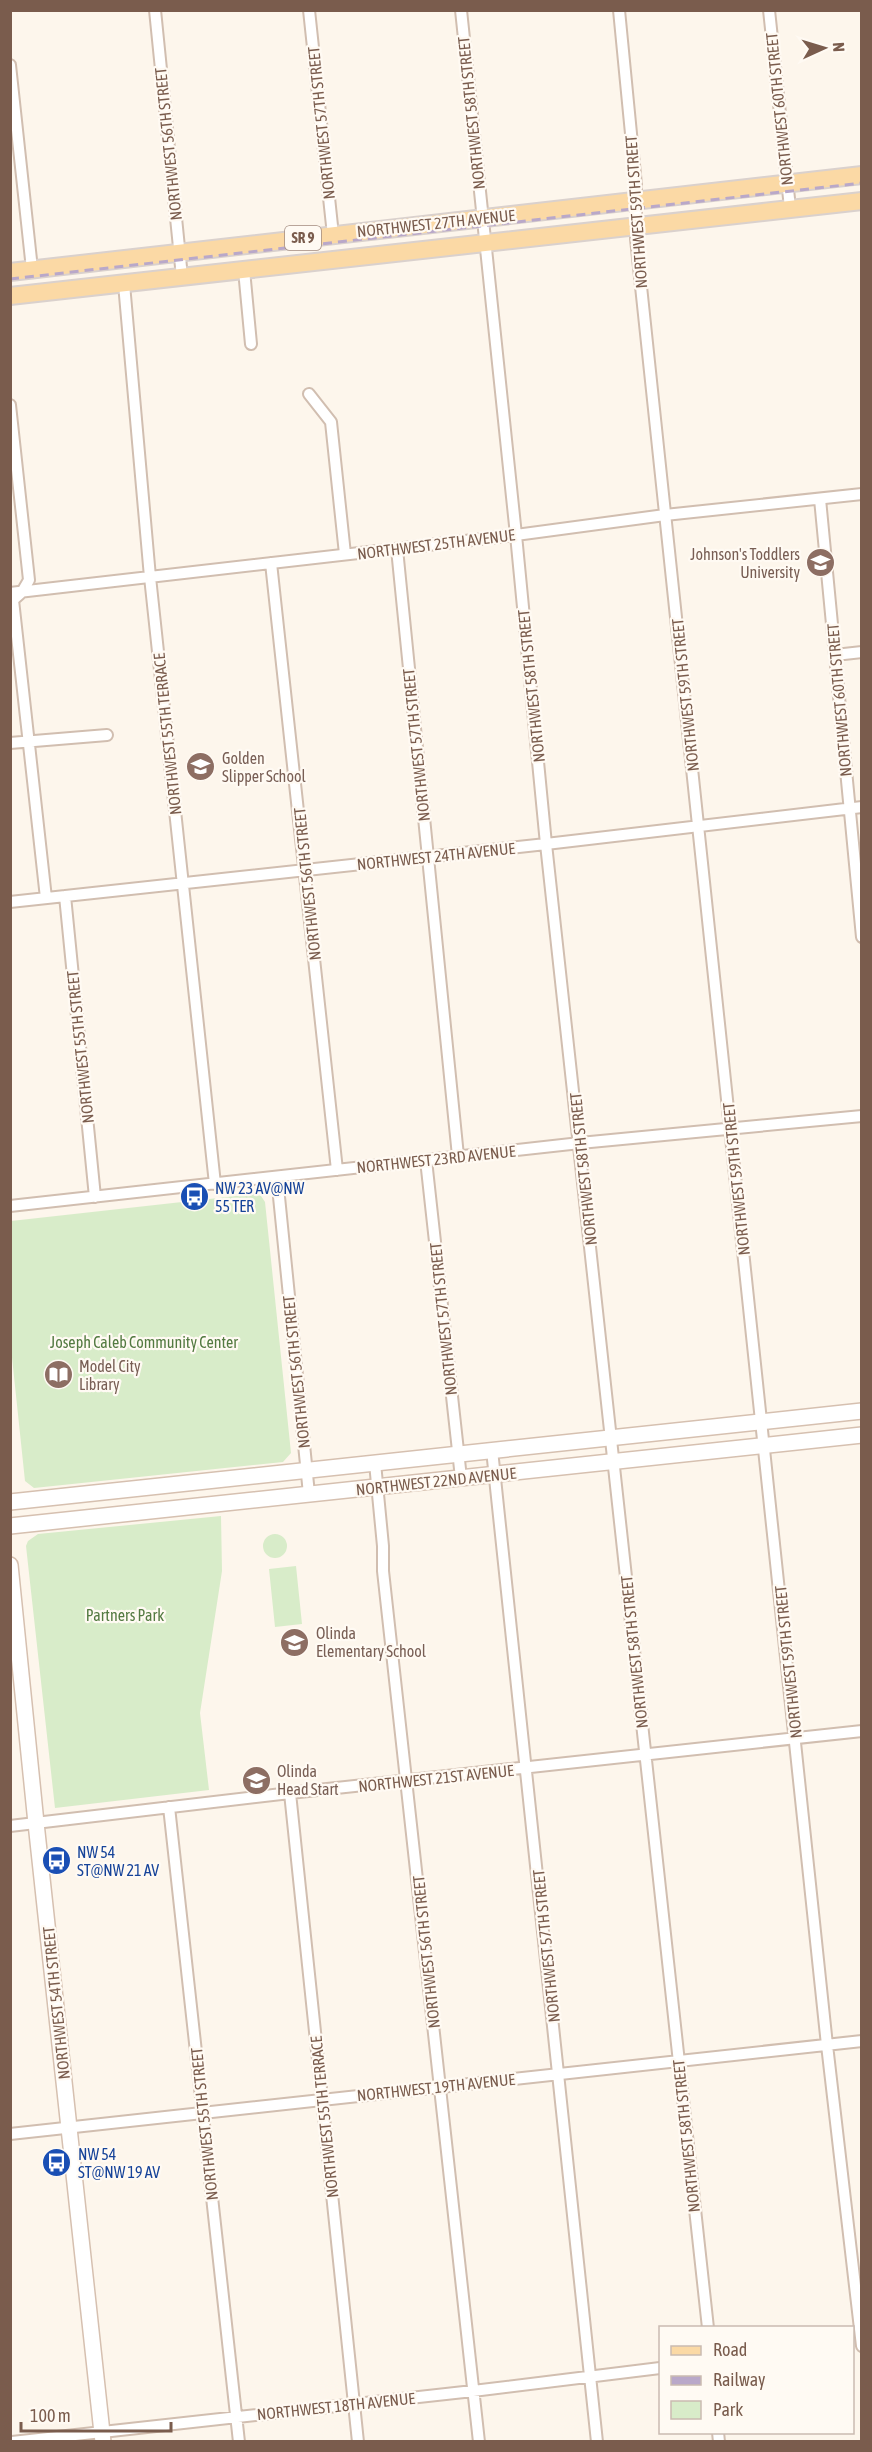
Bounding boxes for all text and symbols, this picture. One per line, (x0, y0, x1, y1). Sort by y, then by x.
north arrow (794, 18, 854, 78)
street label: NORTHWEST 60TH STREET (762, 32, 796, 186)
street label: NORTHWEST 58TH STREET (454, 36, 488, 190)
text: N (830, 42, 848, 52)
street label: NORTHWEST 57TH STREET (304, 46, 338, 200)
street label: NORTHWEST 56TH STREET (151, 67, 185, 221)
street label: NORTHWEST 59TH STREET (622, 135, 650, 289)
street label: NORTHWEST 27TH AVENUE (356, 206, 516, 240)
road number: SR 9 (285, 226, 321, 250)
street label: NORTHWEST 25TH AVENUE (356, 525, 516, 563)
place label: Johnson's Toddlers University (690, 545, 800, 582)
school or university icon: Johnson's Toddlers University (805, 547, 837, 579)
street label: NORTHWEST 58TH STREET (514, 609, 548, 763)
street label: NORTHWEST 59TH STREET (668, 618, 702, 772)
street label: NORTHWEST 60TH STREET (823, 623, 855, 777)
street label: NORTHWEST 55TH TERRACE (150, 652, 184, 816)
street label: NORTHWEST 57TH STREET (399, 668, 433, 822)
place label: Golden Slipper School (222, 749, 306, 786)
school or university icon: Golden Slipper School (185, 751, 217, 783)
street label: NORTHWEST 56TH STREET (290, 807, 324, 961)
street label: NORTHWEST 24TH AVENUE (356, 839, 516, 873)
street label: NORTHWEST 55TH STREET (63, 970, 97, 1124)
street label: NORTHWEST 58TH STREET (566, 1092, 600, 1246)
street label: NORTHWEST 59TH STREET (719, 1102, 753, 1256)
street label: NORTHWEST 23RD AVENUE (356, 1142, 516, 1176)
place label: NW 23 AV@NW 55 TER (215, 1179, 305, 1215)
bus stop icon: NW 23 AV@NW 55 TER (178, 1181, 210, 1213)
street label: NORTHWEST 57TH STREET (426, 1242, 460, 1396)
street label: NORTHWEST 56TH STREET (279, 1295, 313, 1449)
park label: Joseph Caleb Community Center (50, 1333, 238, 1352)
place label: Model City Library (79, 1357, 141, 1394)
library icon: Model City Library (42, 1359, 74, 1391)
street label: NORTHWEST 22ND AVENUE (355, 1464, 517, 1498)
street label: NORTHWEST 58TH STREET (617, 1575, 651, 1729)
street label: NORTHWEST 59TH STREET (771, 1585, 805, 1739)
park label: Partners Park (86, 1606, 164, 1624)
place label: Olinda Elementary School (316, 1624, 427, 1661)
school or university icon: Olinda Elementary School (279, 1626, 311, 1658)
street label: NORTHWEST 21ST AVENUE (357, 1761, 515, 1795)
place label: Olinda Head Start (277, 1762, 339, 1798)
school or university icon: Olinda Head Start (240, 1764, 272, 1796)
place label: NW 54 ST@NW 21 AV (77, 1843, 159, 1879)
bus stop icon: NW 54 ST@NW 21 AV (40, 1845, 72, 1877)
street label: NORTHWEST 57TH STREET (529, 1869, 563, 2023)
street label: NORTHWEST 56TH STREET (409, 1875, 443, 2029)
street label: NORTHWEST 54TH STREET (39, 1926, 73, 2080)
street label: NORTHWEST 55TH TERRACE (307, 2035, 341, 2199)
street label: NORTHWEST 55TH STREET (187, 2047, 221, 2201)
street label: NORTHWEST 58TH STREET (669, 2059, 703, 2213)
street label: NORTHWEST 19TH AVENUE (356, 2070, 516, 2104)
place label: NW 54 ST@NW 19 AV (78, 2145, 160, 2181)
bus stop icon: NW 54 ST@NW 19 AV (41, 2147, 73, 2179)
legend (659, 2326, 854, 2434)
text: Road (713, 2339, 747, 2360)
text: Railway (713, 2369, 765, 2390)
street label: NORTHWEST 18TH AVENUE (256, 2389, 416, 2423)
scale bar (21, 2395, 171, 2433)
text: Park (713, 2399, 743, 2420)
text: 100 m (30, 2405, 71, 2426)

